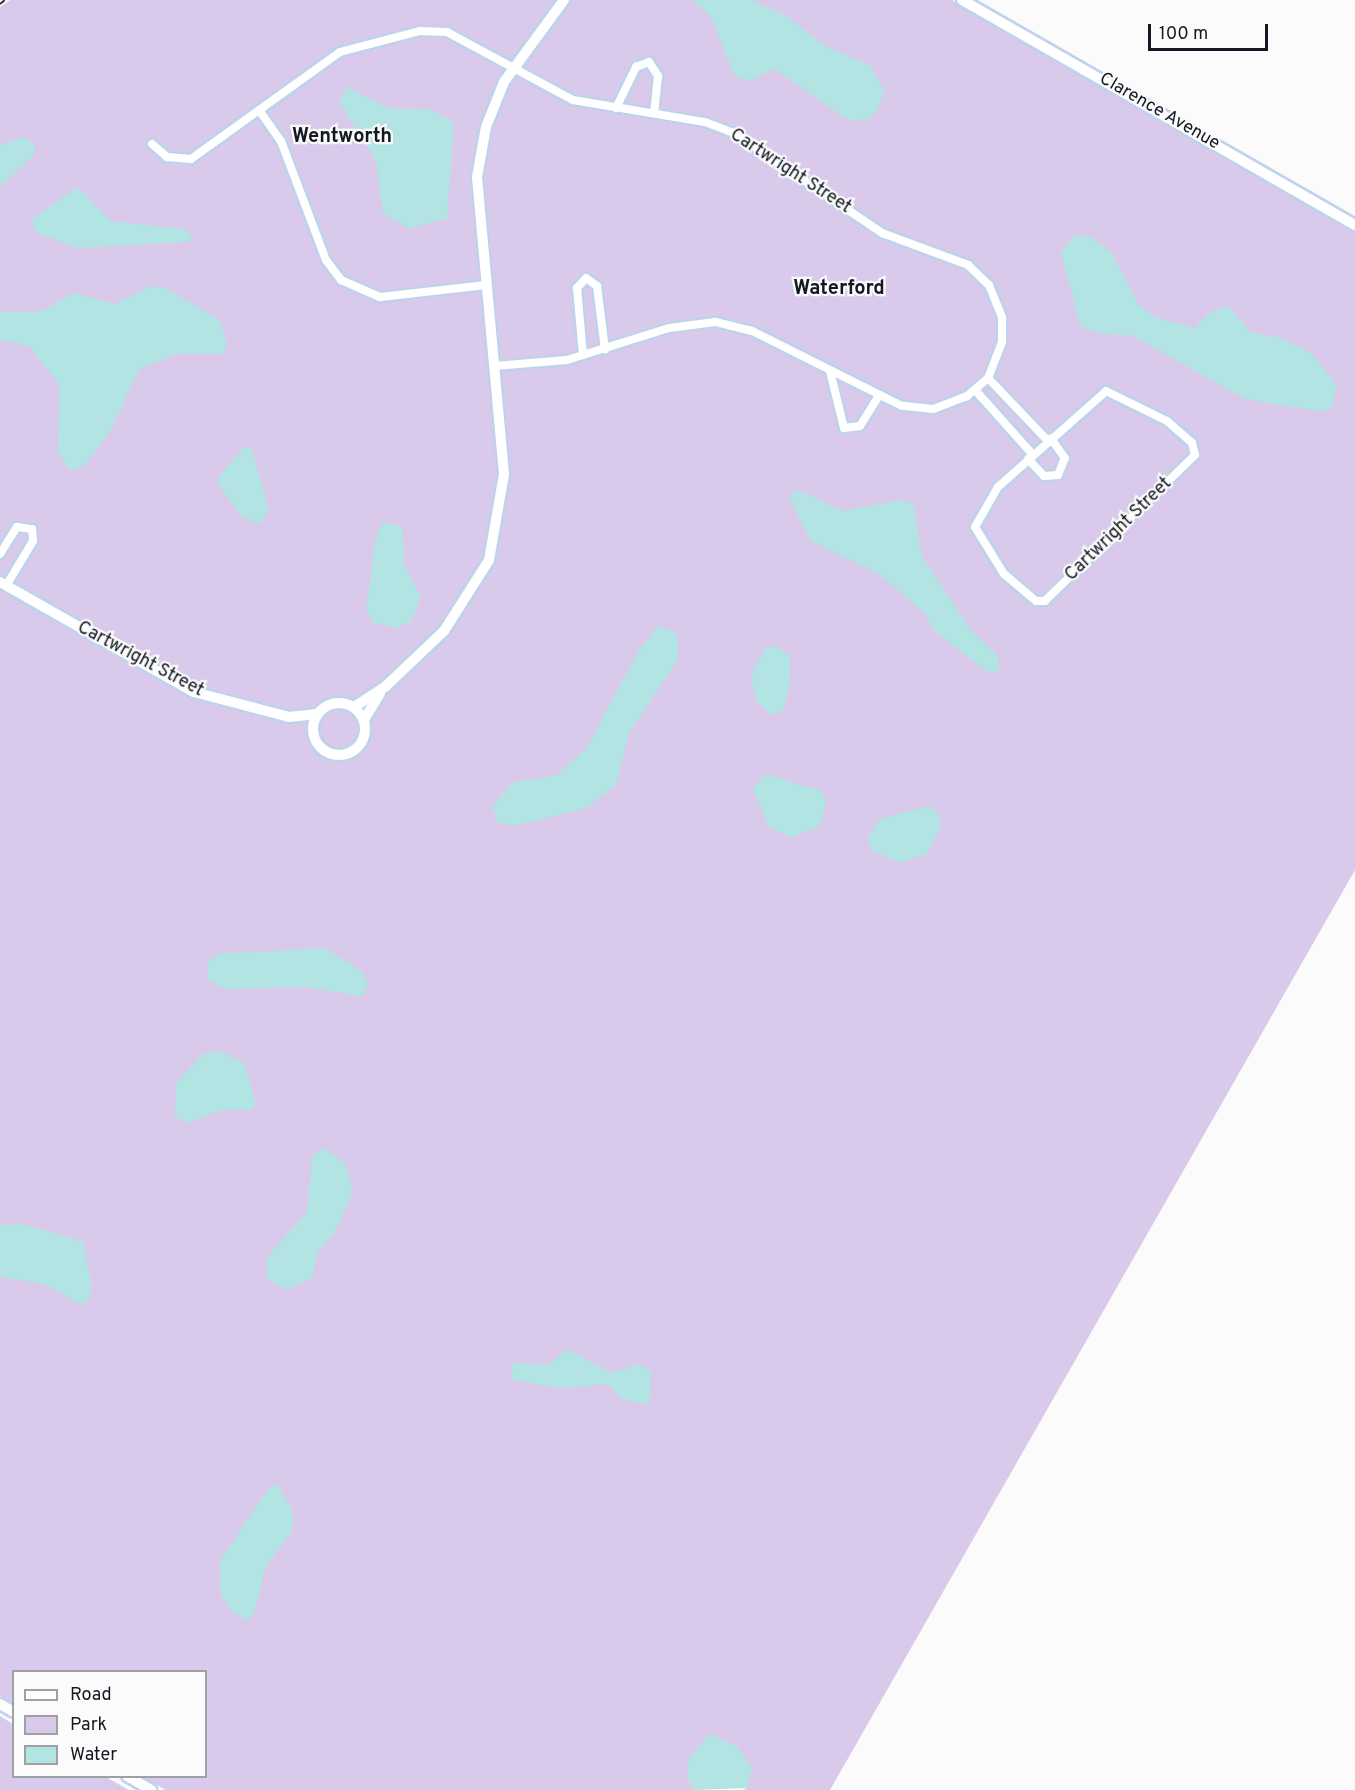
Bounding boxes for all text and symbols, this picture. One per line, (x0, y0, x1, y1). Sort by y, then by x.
scale bar (1151, 12, 1271, 50)
text: 100 m (1159, 23, 1208, 46)
street label: Clarence Avenue (1095, 69, 1223, 155)
district label: Wentworth (292, 125, 392, 149)
street label: Cartwright Street (725, 125, 855, 219)
district label: Waterford (793, 277, 885, 301)
street label: Cartwright Street (1061, 474, 1177, 586)
street label: Cartwright Street (73, 618, 207, 702)
legend (12, 1670, 207, 1778)
text: Road (70, 1684, 112, 1707)
text: Park (70, 1714, 107, 1737)
text: Water (70, 1744, 117, 1767)

